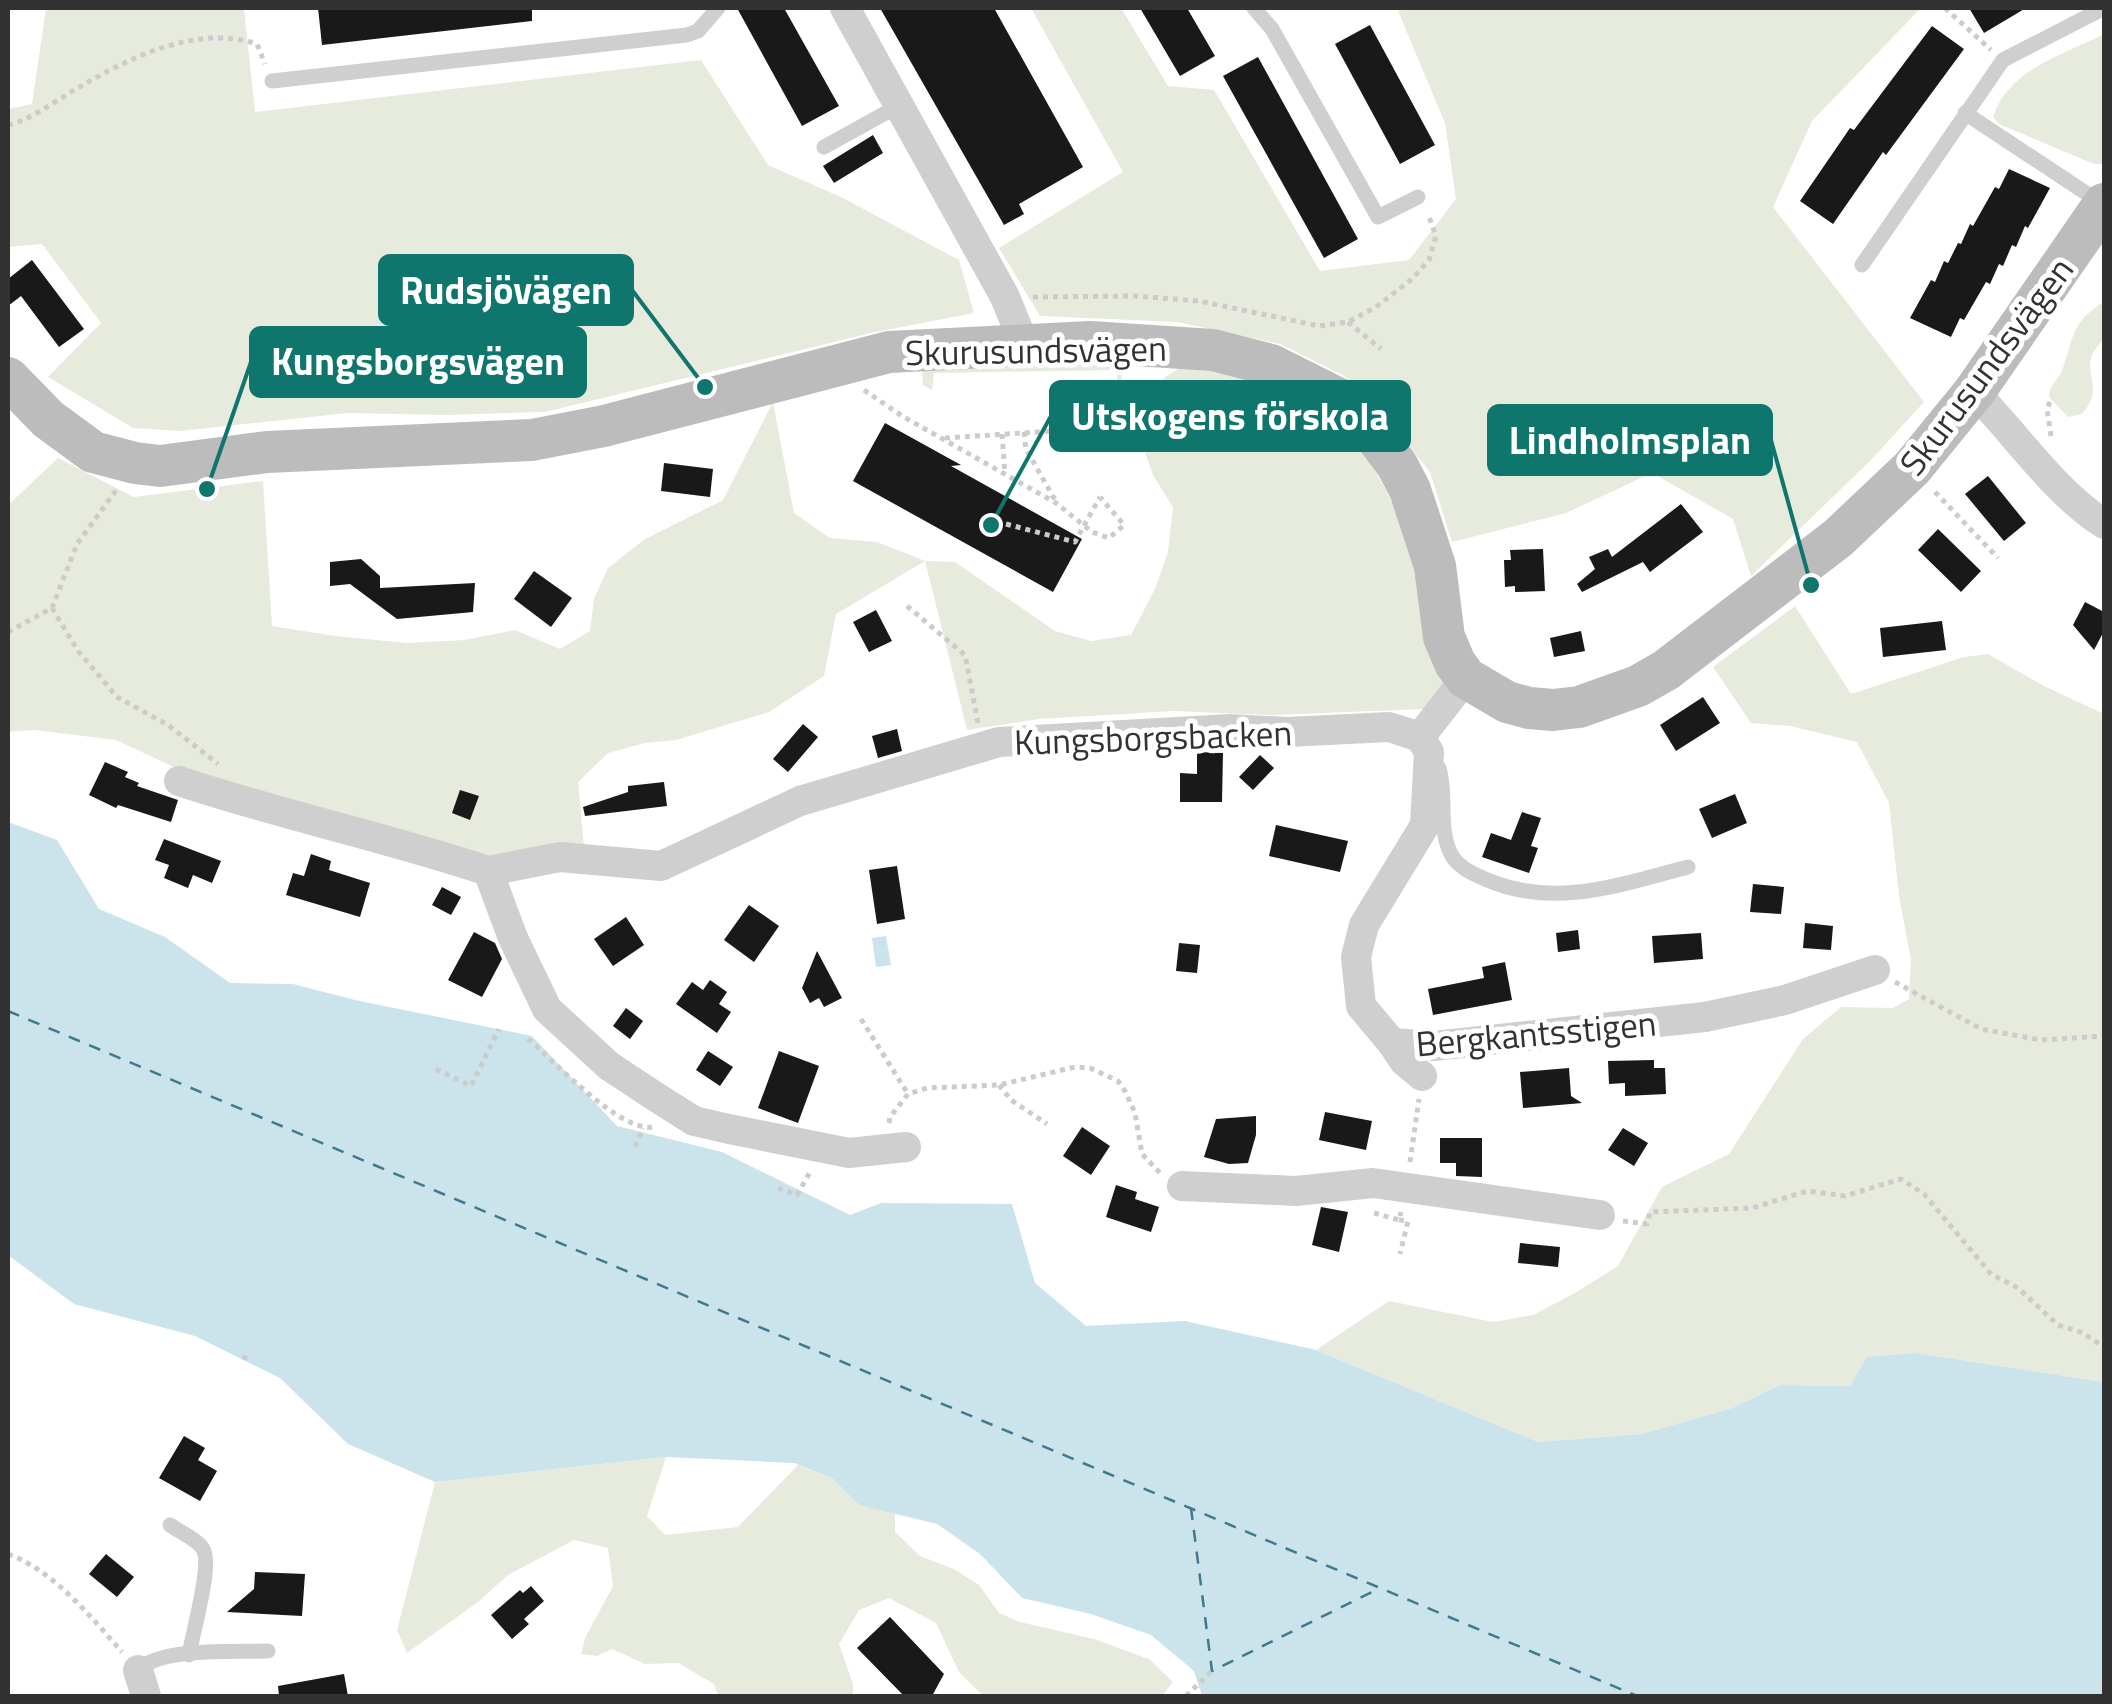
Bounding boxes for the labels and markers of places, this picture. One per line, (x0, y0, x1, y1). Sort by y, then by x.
callout: Rudsjövägen (380, 256, 632, 324)
callout: Kungsborgsvägen (251, 328, 585, 396)
callout: Utskogens förskola (1051, 382, 1409, 450)
callout: Lindholmsplan (1489, 406, 1771, 474)

